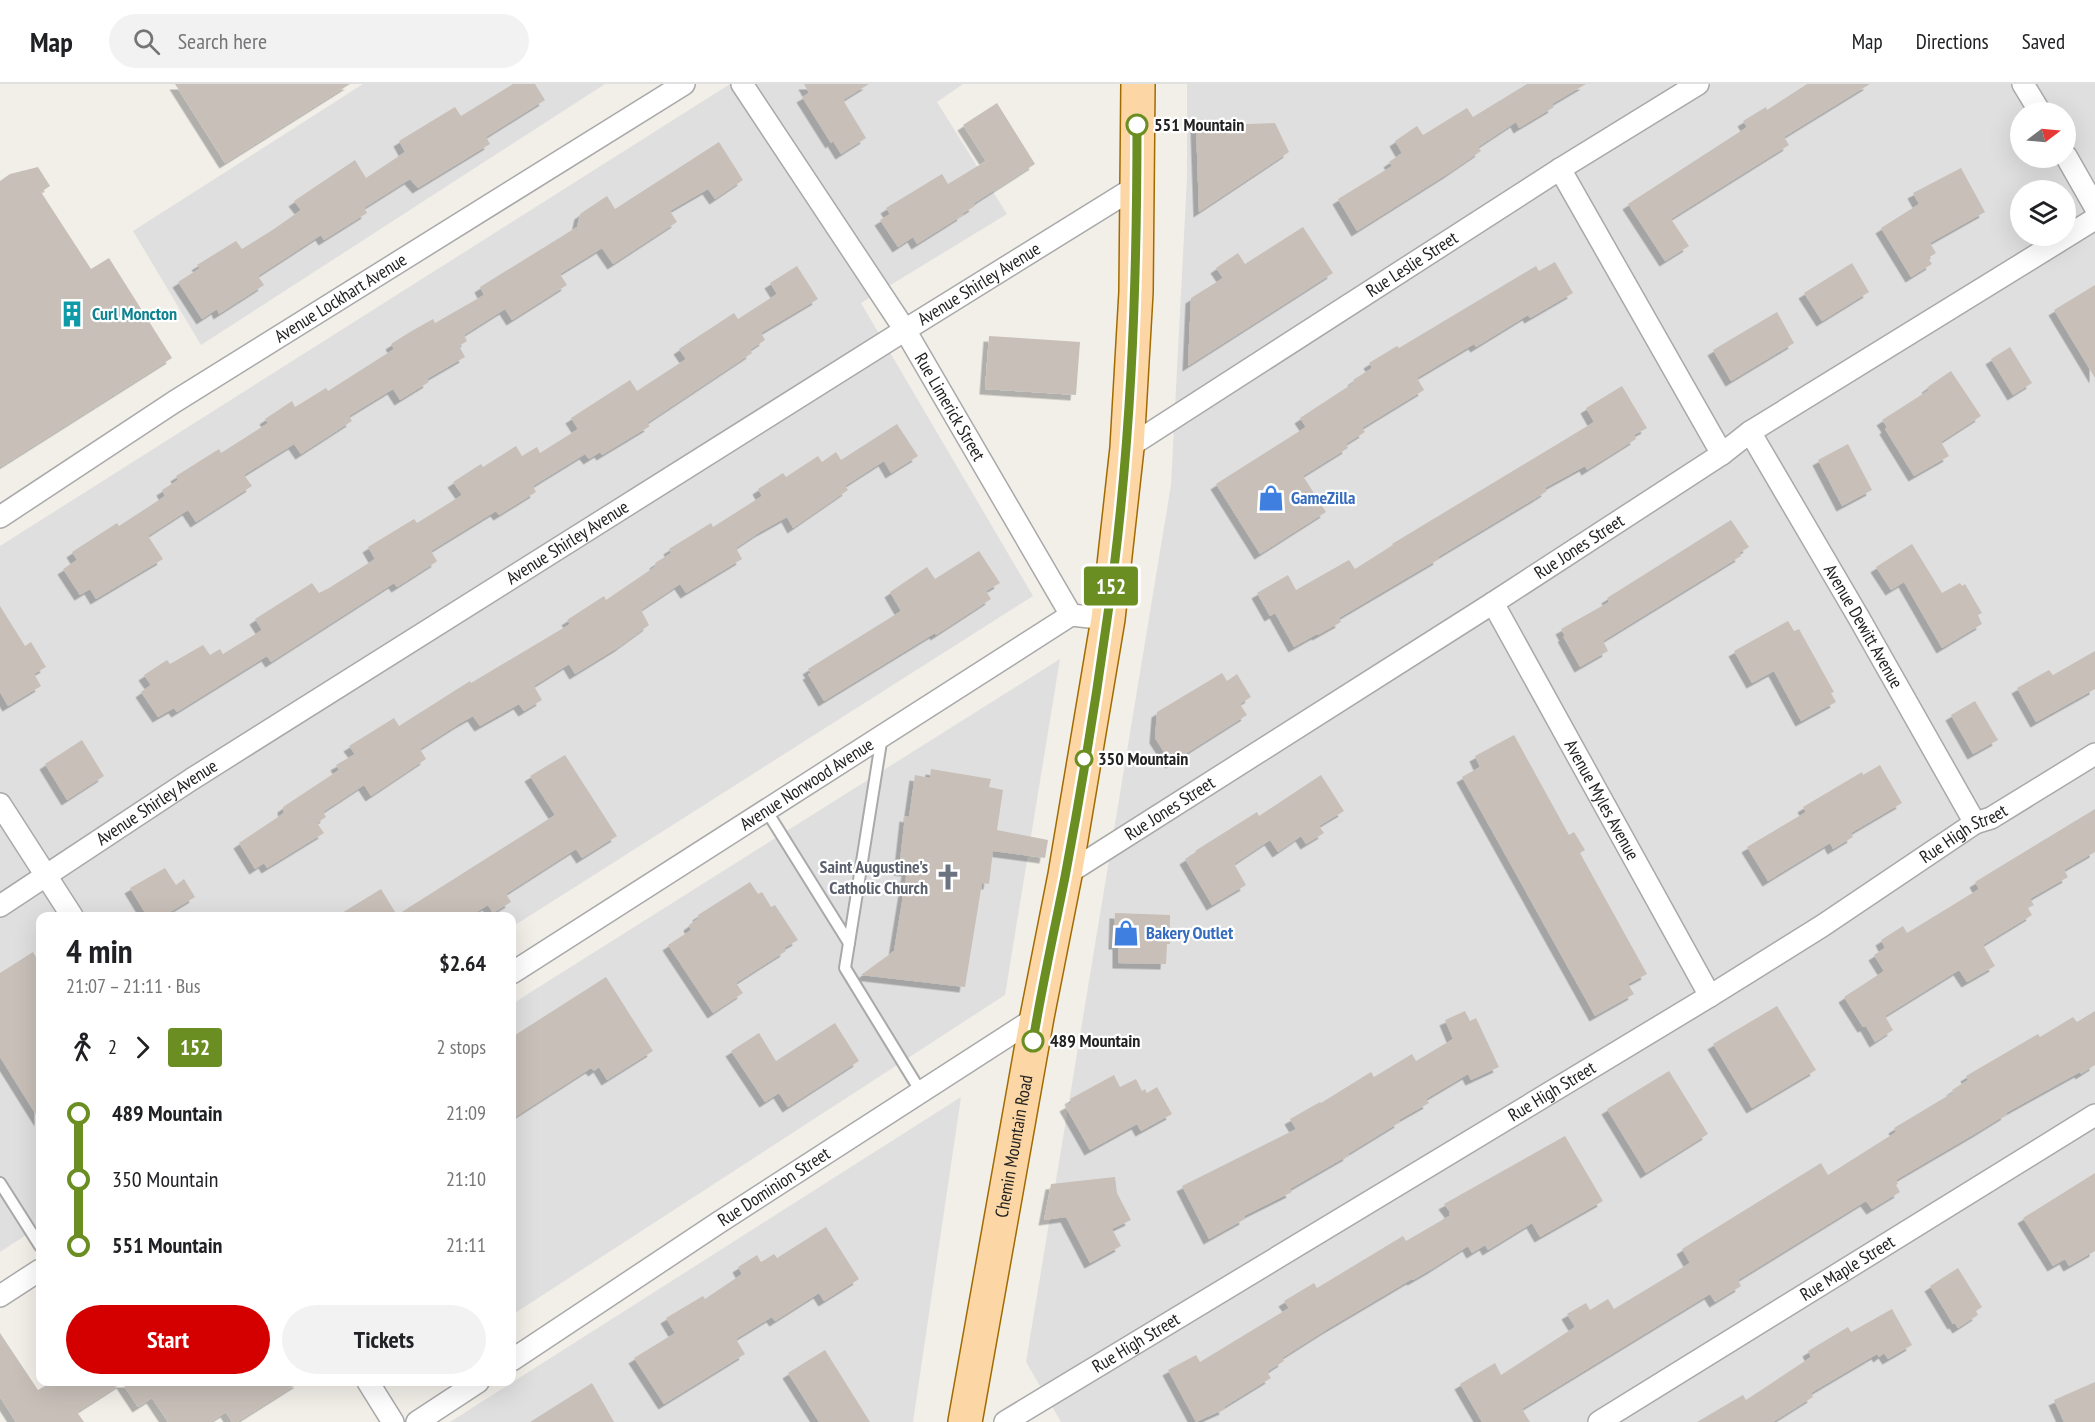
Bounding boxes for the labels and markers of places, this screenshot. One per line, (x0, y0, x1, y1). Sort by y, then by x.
place label: 551 Mountain (1154, 113, 1244, 136)
marker: 551 Mountain (1126, 114, 1148, 136)
building icon: Curl Moncton (57, 299, 87, 329)
place label: Curl Moncton (92, 302, 177, 325)
shop icon: GameZilla (1256, 483, 1286, 513)
place label: GameZilla (1291, 486, 1355, 509)
place label: 350 Mountain (1098, 747, 1188, 770)
marker: 350 Mountain (1075, 750, 1093, 768)
place label: Saint Augustine's Catholic Church (820, 855, 928, 899)
church icon: Saint Augustine's Catholic Church (933, 862, 963, 892)
shop icon: Bakery Outlet (1111, 918, 1141, 948)
place label: Bakery Outlet (1146, 921, 1234, 944)
place label: 489 Mountain (1050, 1029, 1140, 1052)
marker: 489 Mountain (1022, 1030, 1044, 1052)

